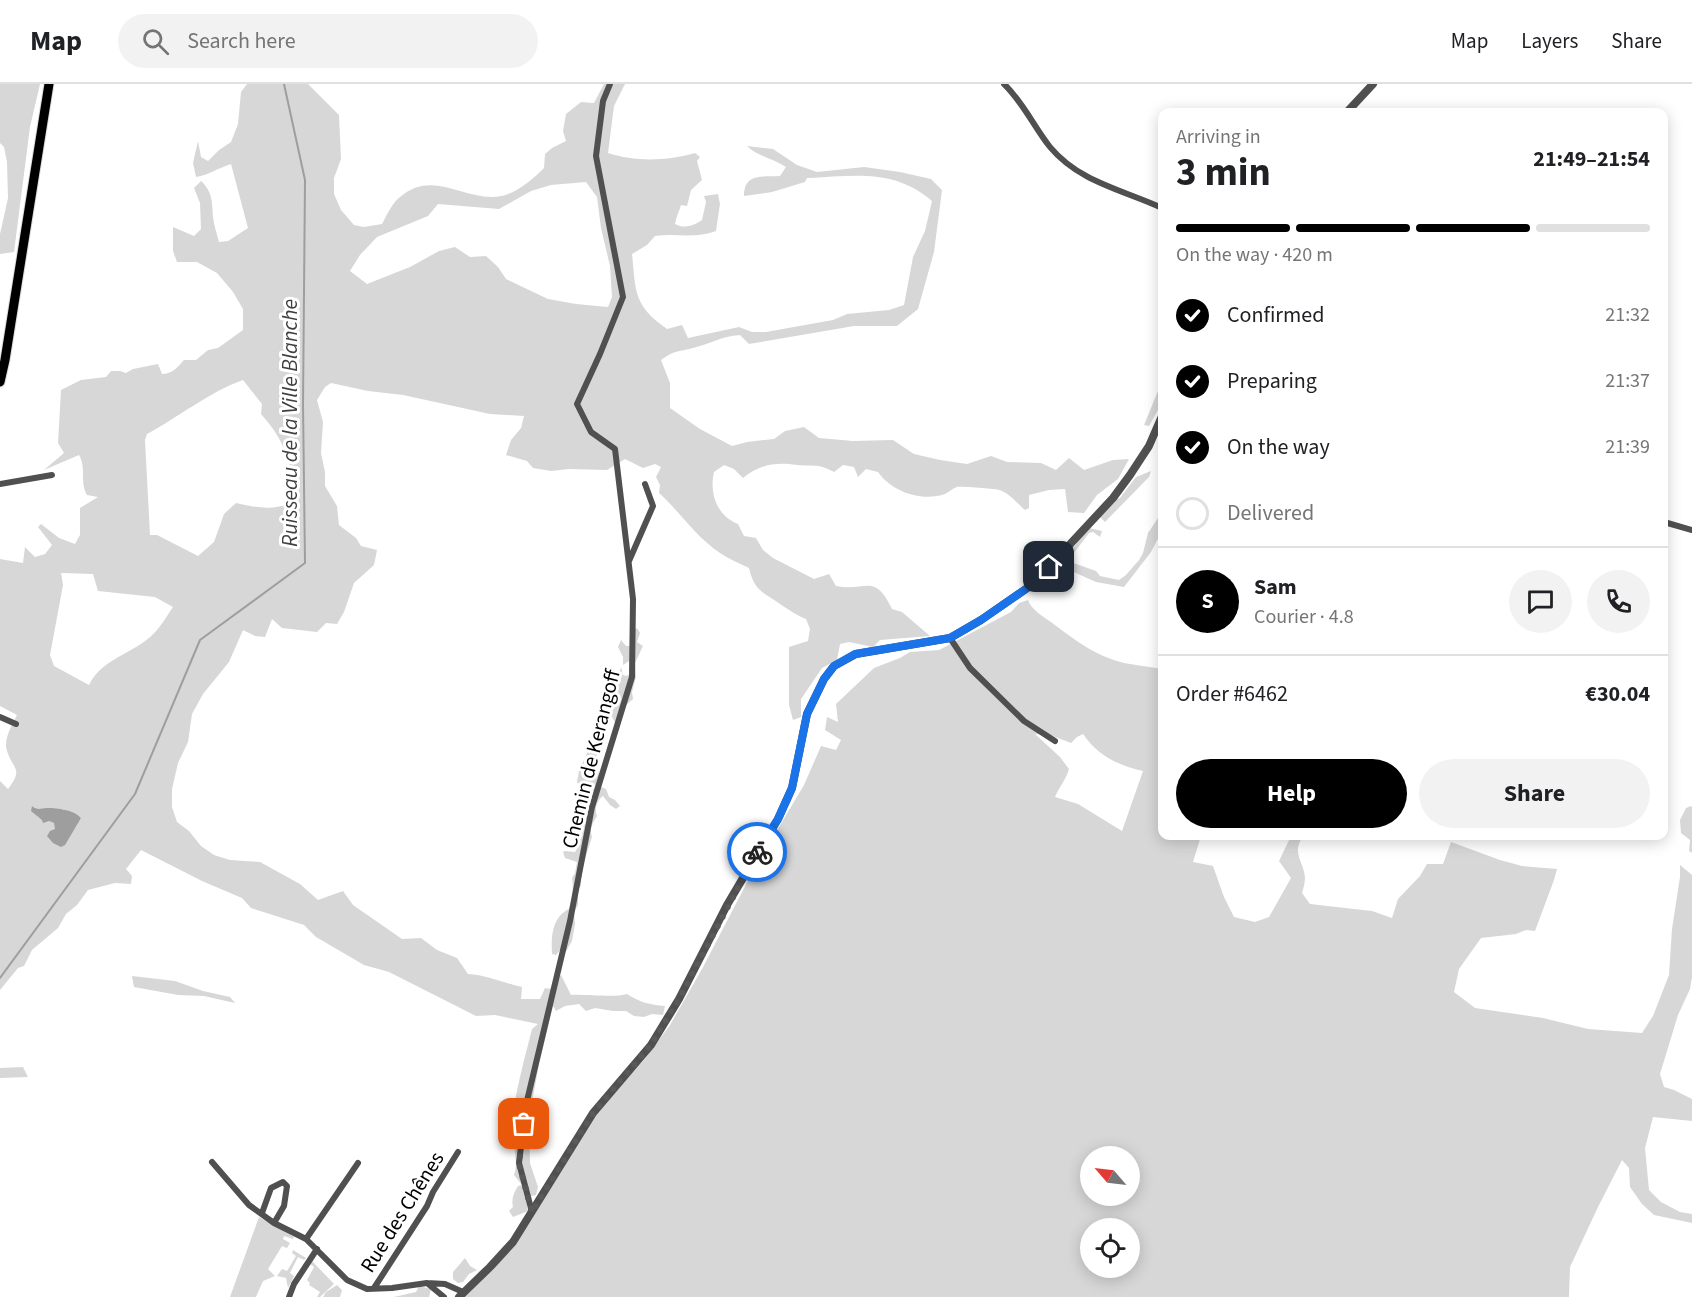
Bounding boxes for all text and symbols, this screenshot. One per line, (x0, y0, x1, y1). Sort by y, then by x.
search box (118, 14, 538, 68)
text: Map (30, 21, 82, 61)
icon: search (139, 25, 172, 58)
text: Search here (187, 25, 296, 57)
text: Map (1451, 26, 1488, 56)
text: Layers (1521, 26, 1578, 56)
text: Share (1611, 26, 1662, 56)
text: Arriving in (1176, 123, 1261, 151)
text: 21:49–21:54 (1533, 143, 1650, 175)
text: 3 min (1176, 145, 1271, 201)
text: On the way · 420 m (1176, 241, 1333, 269)
water label: Ruisseau de la Ville Blanche (274, 299, 306, 547)
icon: check (1176, 299, 1209, 332)
text: Confirmed (1227, 299, 1324, 331)
text: 21:32 (1605, 301, 1650, 329)
icon: check (1176, 365, 1209, 398)
text: Preparing (1227, 365, 1317, 397)
text: 21:37 (1605, 367, 1650, 395)
icon: check (1176, 431, 1209, 464)
text: On the way (1227, 431, 1330, 463)
text: 21:39 (1605, 433, 1650, 461)
text: Delivered (1227, 497, 1314, 529)
pin (1023, 541, 1074, 592)
icon: home (1032, 550, 1065, 583)
button: chat (1509, 570, 1572, 633)
button: phone (1587, 570, 1650, 633)
text: Sam (1254, 571, 1297, 603)
text: S (1201, 585, 1214, 617)
text: Courier · 4.8 (1254, 603, 1354, 631)
street label: Chemin de Kerangoff (554, 666, 628, 852)
text: Order #6462 (1176, 678, 1288, 710)
text: €30.04 (1585, 678, 1650, 710)
button: Help (1176, 759, 1407, 828)
button: Share (1419, 759, 1650, 828)
courier (727, 822, 787, 882)
icon: bike (741, 836, 774, 869)
pin (498, 1098, 549, 1149)
icon: bag (507, 1107, 540, 1140)
street label: Rue des Chênes (353, 1146, 451, 1278)
north arrow (1080, 1146, 1140, 1206)
map controls (1080, 1146, 1140, 1278)
button: locate (1080, 1218, 1140, 1278)

